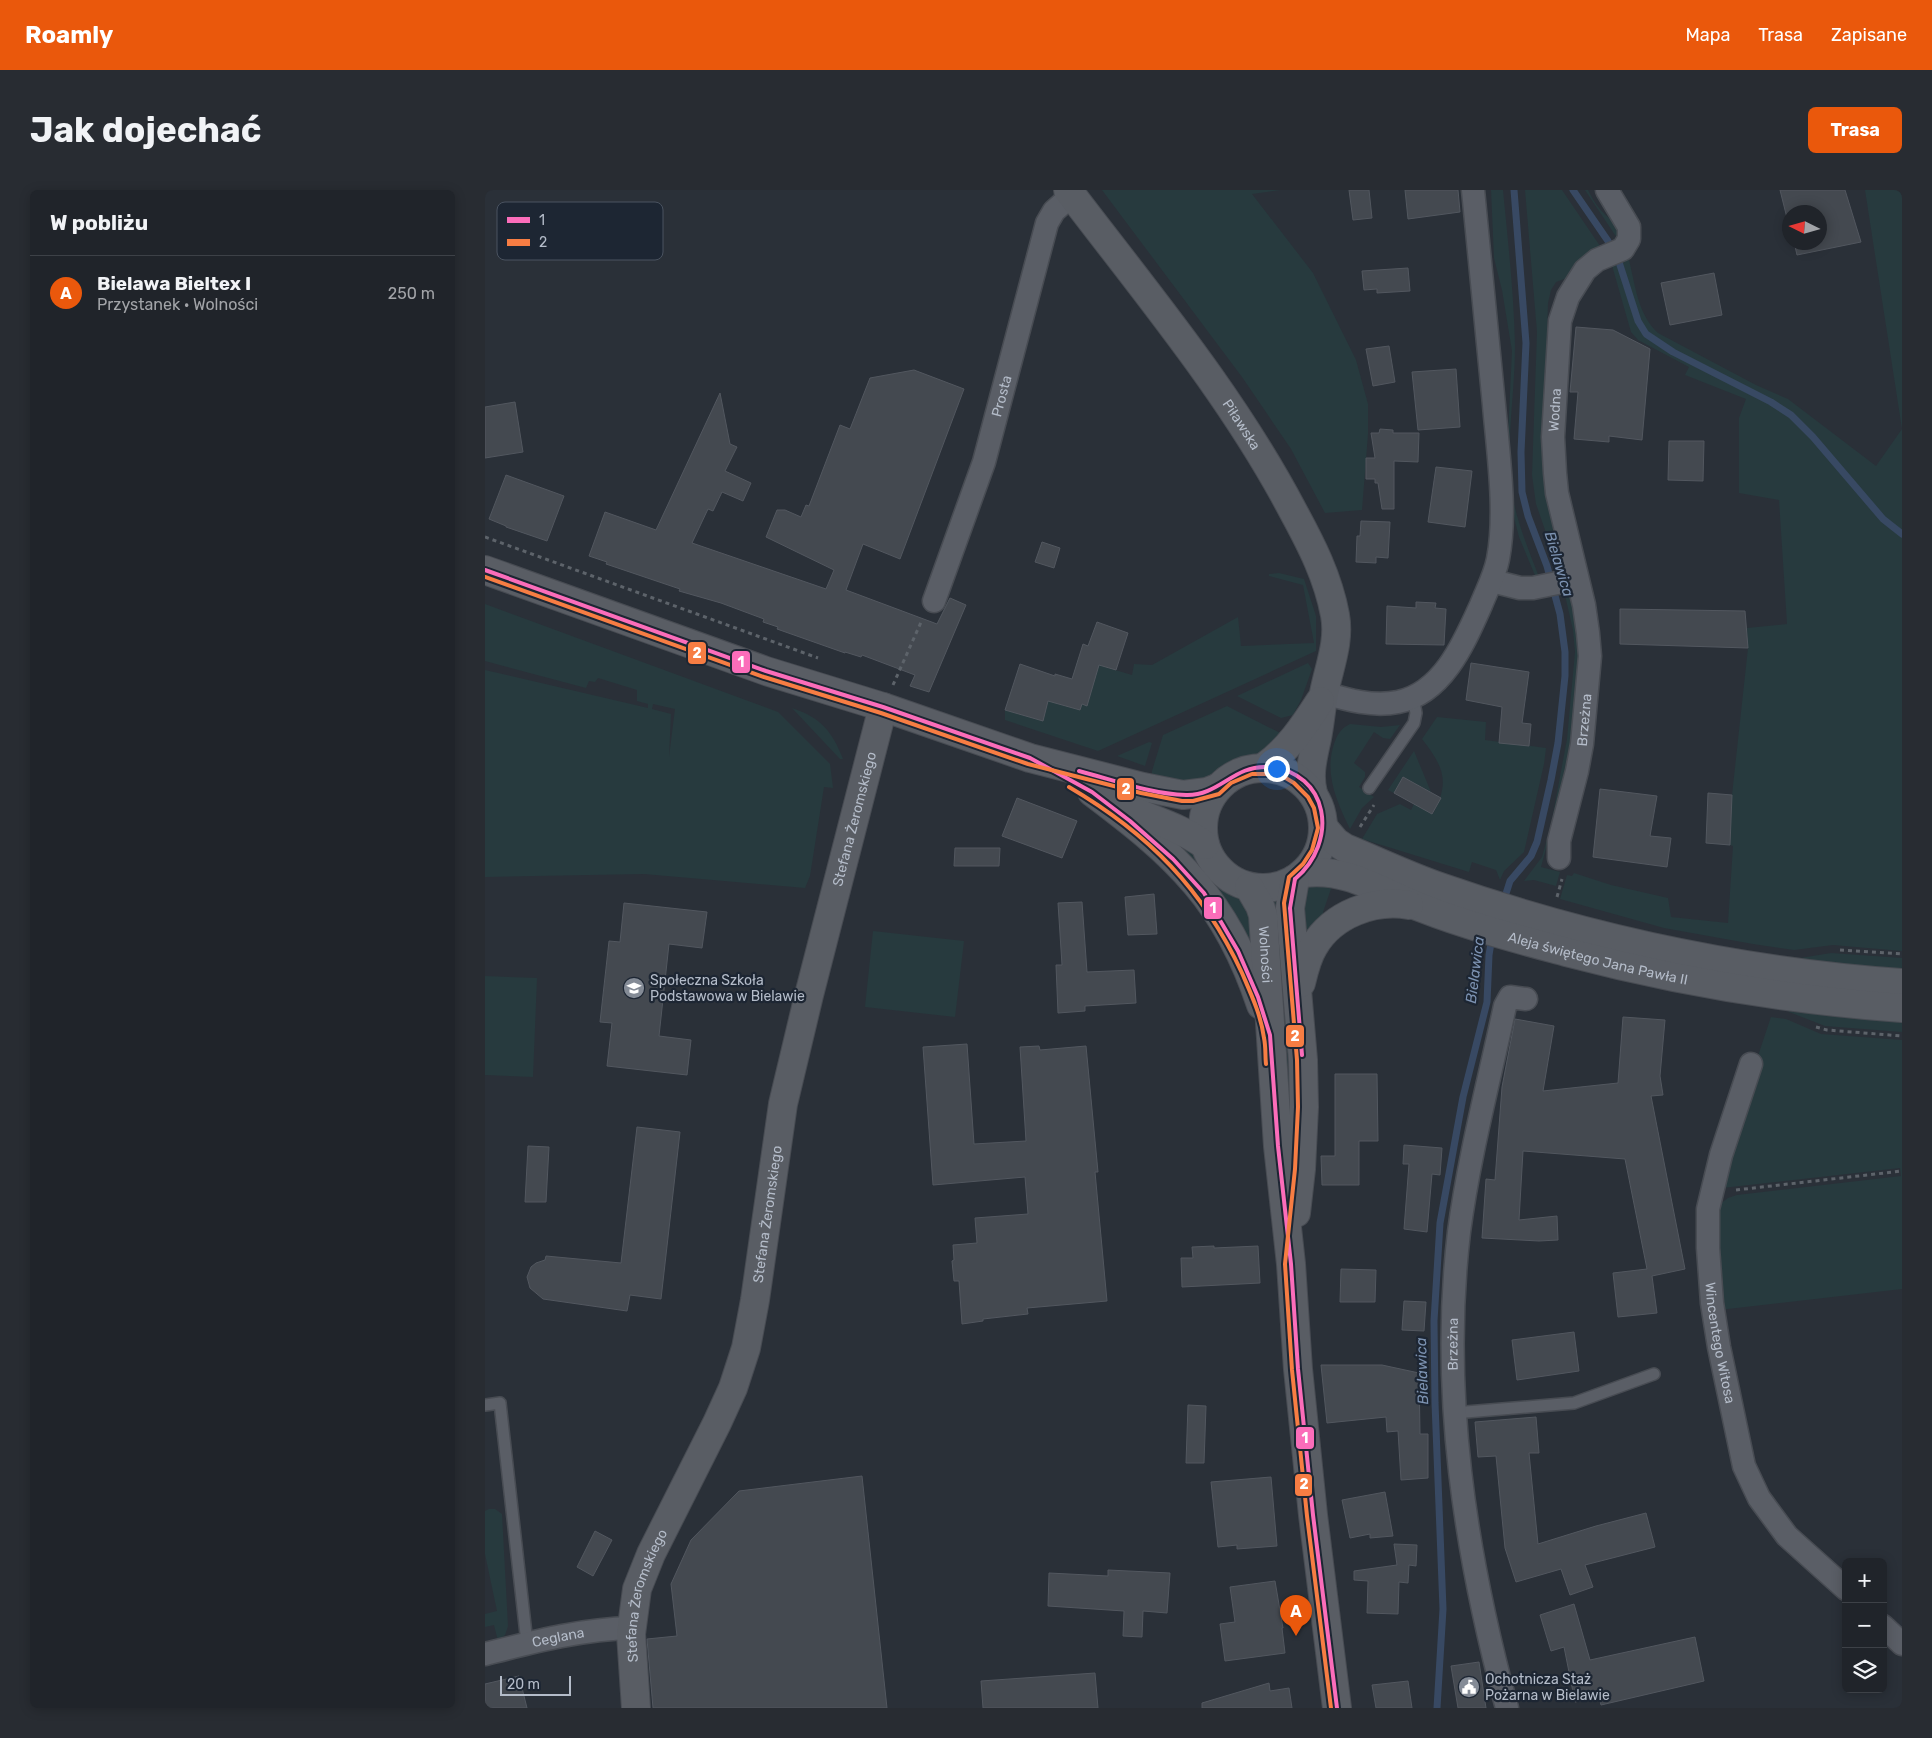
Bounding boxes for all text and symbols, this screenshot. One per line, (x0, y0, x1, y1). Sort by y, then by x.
text: Roamly (25, 21, 113, 49)
text: Mapa (1685, 24, 1730, 46)
text: Trasa (1758, 24, 1803, 46)
text: Zapisane (1831, 24, 1907, 46)
button: Trasa (1808, 107, 1902, 153)
text: Jak dojechać (30, 109, 261, 151)
legend (497, 202, 663, 260)
north arrow (1782, 205, 1827, 250)
text: W pobliżu (50, 210, 148, 235)
text: 1 (539, 212, 545, 229)
text: 2 (539, 234, 547, 251)
text: Bielawa Bieltex I (97, 272, 251, 295)
text: A (60, 284, 72, 303)
text: 250 m (388, 284, 435, 303)
text: Przystanek · Wolności (97, 295, 258, 314)
street label: Prosta (988, 373, 1015, 419)
street label: Wodna (1545, 388, 1564, 432)
street label: Piławska (1219, 396, 1264, 453)
water label: Bielawica (1541, 529, 1577, 599)
line badge: 2 (687, 641, 707, 665)
text: 2 (692, 645, 702, 662)
line badge: 1 (731, 650, 751, 674)
text: 1 (738, 654, 745, 671)
street label: Brzeżna (1573, 693, 1595, 747)
street label: Stefana Żeromskiego (829, 750, 880, 888)
your location (1264, 756, 1290, 782)
line badge: 2 (1116, 777, 1135, 801)
text: 2 (1121, 781, 1131, 798)
line badge: 1 (1203, 896, 1223, 920)
text: 1 (1210, 900, 1217, 917)
street label: Wolności (1255, 925, 1276, 984)
street label: Aleja świętego Jana Pawła II (1506, 928, 1689, 988)
water label: Bielawica (1462, 935, 1488, 1004)
place label: Społeczna Szkoła Podstawowa w Bielawie (650, 972, 805, 1005)
school or university icon: Społeczna Szkoła Podstawowa w Bielawie (622, 976, 646, 1000)
line badge: 2 (1285, 1024, 1305, 1048)
text: 2 (1290, 1028, 1300, 1045)
street label: Stefana Żeromskiego (749, 1144, 785, 1284)
street label: Wincentego Witosa (1702, 1281, 1739, 1405)
street label: Brzeżna (1444, 1317, 1461, 1371)
water label: Bielawica (1412, 1337, 1432, 1405)
line badge: 1 (1295, 1426, 1315, 1450)
text: 1 (1302, 1430, 1309, 1447)
line badge: 2 (1294, 1473, 1313, 1497)
text: 2 (1299, 1476, 1309, 1493)
street label: Stefana Żeromskiego (622, 1526, 671, 1663)
map controls (1842, 1558, 1887, 1693)
button: + (1842, 1558, 1887, 1603)
pin: A (1280, 1595, 1312, 1636)
button: − (1842, 1603, 1887, 1648)
street label: Ceglana (530, 1624, 585, 1651)
button: layers (1842, 1648, 1887, 1693)
place label: Ochotnicza Staż Pożarna w Bielawie (1485, 1671, 1610, 1704)
scale bar (500, 1673, 571, 1696)
public building icon: Ochotnicza Staż Pożarna w Bielawie (1457, 1675, 1481, 1699)
text: 20 m (507, 1676, 540, 1693)

